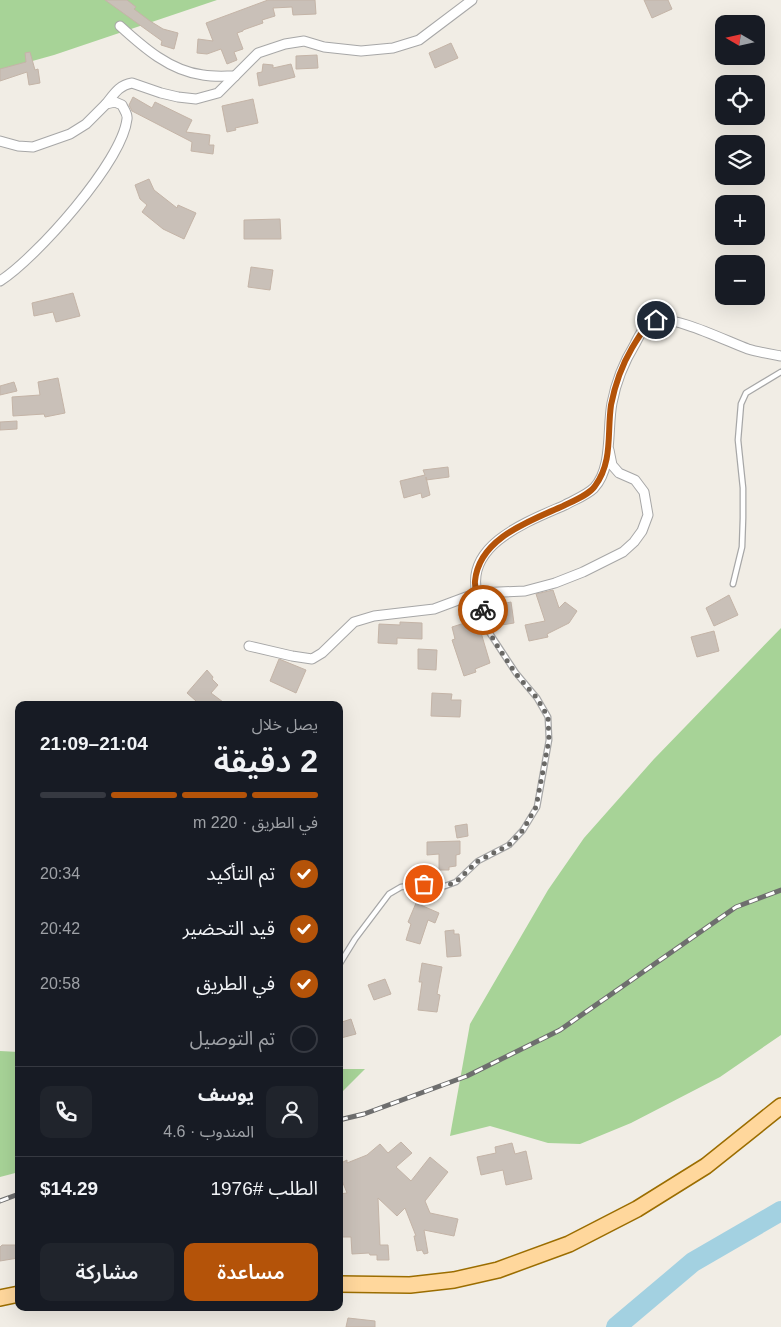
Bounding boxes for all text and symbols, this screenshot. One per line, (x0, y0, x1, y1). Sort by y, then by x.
north arrow (715, 15, 765, 65)
map controls (715, 15, 765, 305)
button: locate (715, 75, 765, 125)
button: layers (715, 135, 765, 185)
button: + (715, 195, 765, 245)
button: − (715, 255, 765, 305)
pin (635, 299, 677, 341)
icon: home (642, 306, 670, 334)
courier (458, 585, 508, 635)
icon: bike (469, 596, 497, 624)
text: يصل خلال (252, 716, 318, 733)
text: 21:04–21:09 (40, 733, 148, 754)
text: 2 دقيقة (214, 743, 318, 779)
text: في الطريق · 220 m (193, 814, 318, 831)
icon: check (290, 860, 318, 888)
text: تم التأكيد (206, 863, 275, 884)
pin (403, 863, 445, 905)
text: 20:34 (40, 865, 80, 882)
icon: bag (410, 870, 438, 898)
icon: check (290, 915, 318, 943)
text: قيد التحضير (183, 918, 275, 939)
text: 20:42 (40, 920, 80, 937)
icon: check (290, 970, 318, 998)
text: في الطريق (196, 973, 275, 994)
text: 20:58 (40, 975, 80, 992)
text: تم التوصيل (190, 1028, 275, 1049)
text: يوسف (198, 1084, 254, 1105)
button: phone (40, 1086, 92, 1138)
button: person (266, 1086, 318, 1138)
text: المندوب · 4.6 (163, 1123, 254, 1140)
text: $14.29 (40, 1178, 98, 1199)
text: الطلب #1976 (210, 1178, 318, 1199)
button: مشاركة (40, 1243, 174, 1301)
button: مساعدة (184, 1243, 318, 1301)

